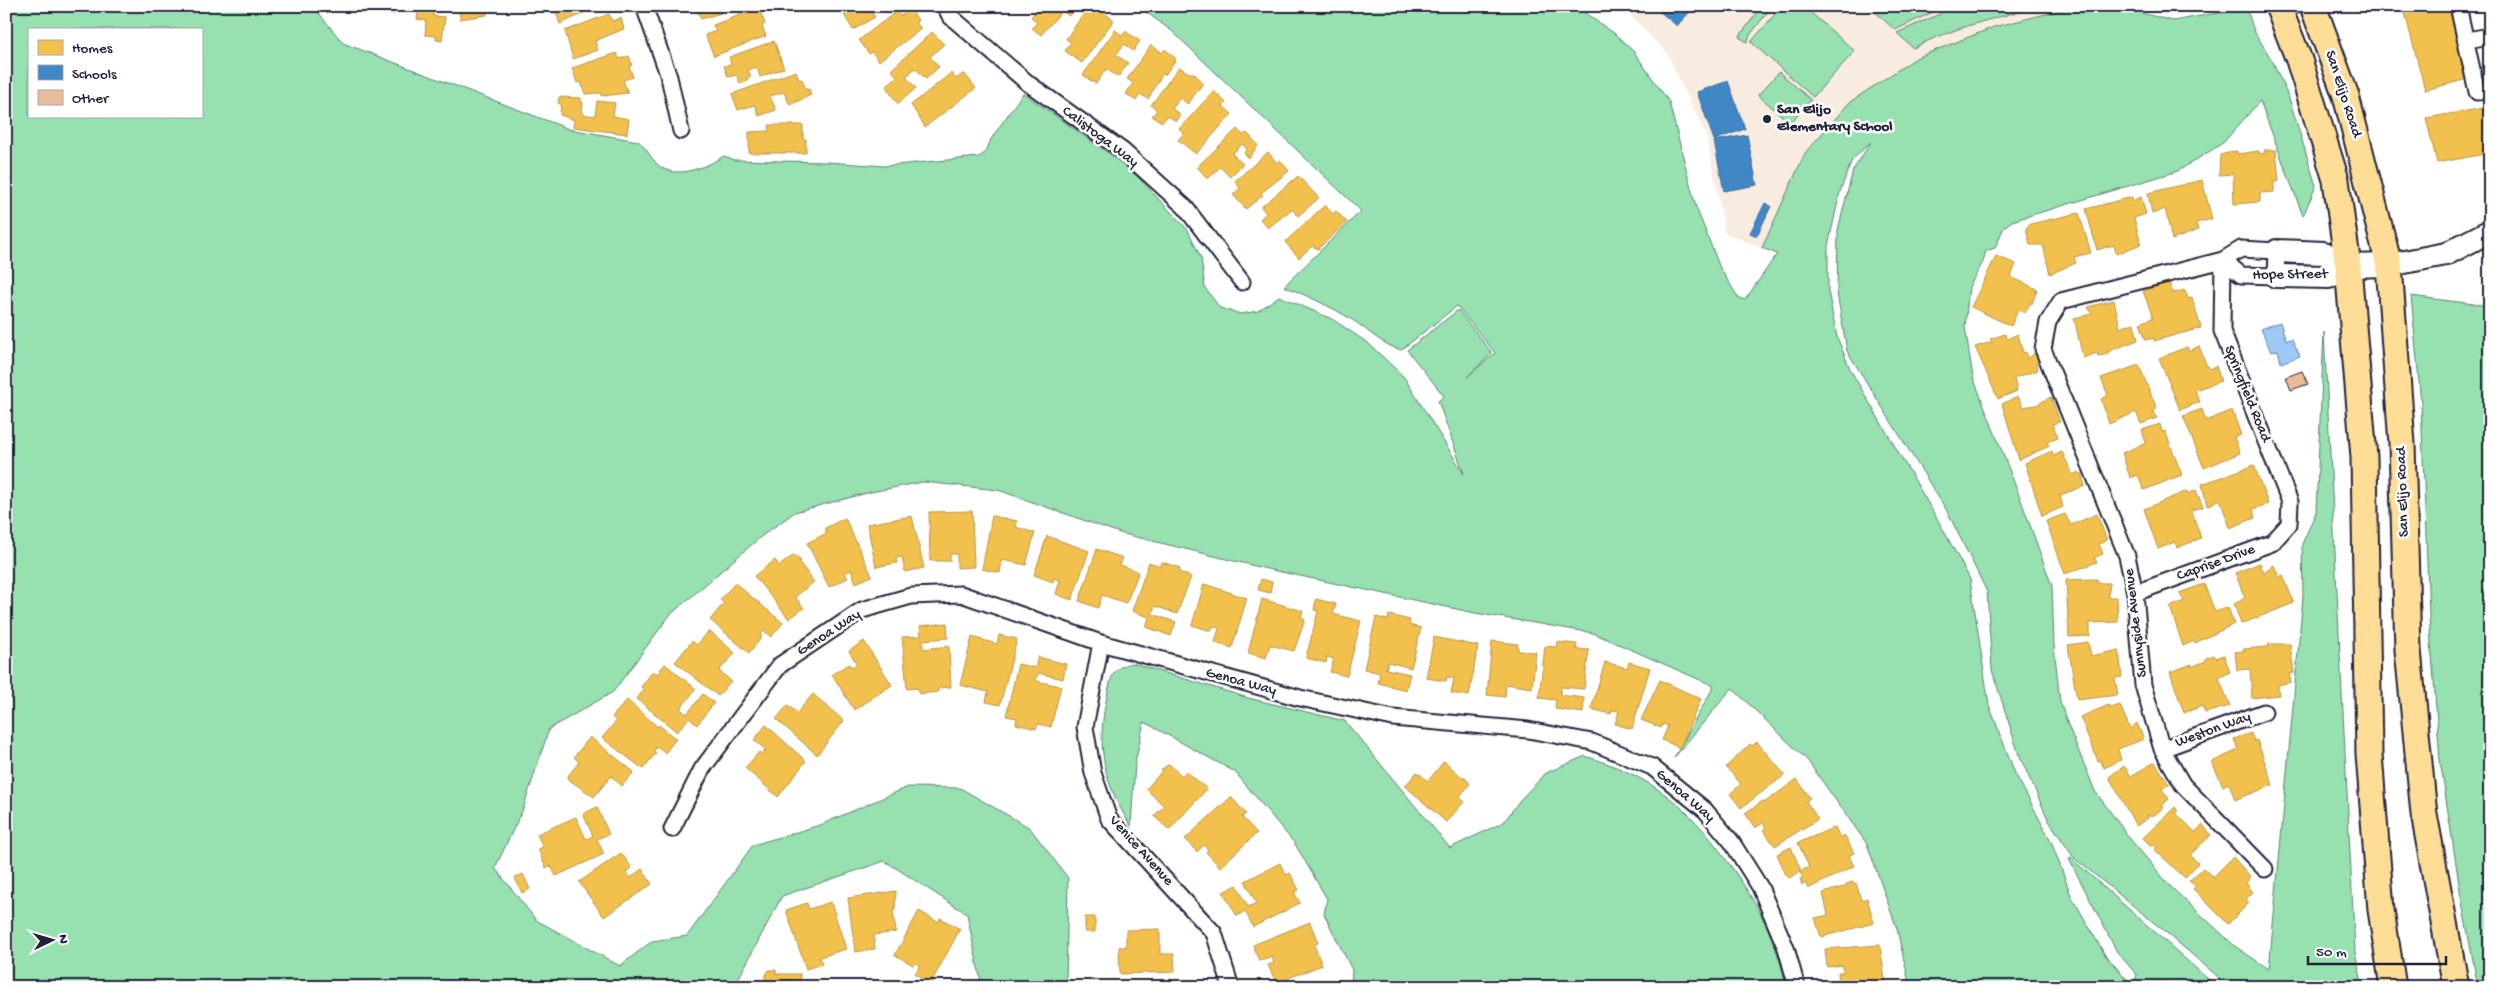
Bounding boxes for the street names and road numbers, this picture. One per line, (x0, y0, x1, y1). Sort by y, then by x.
street label: San Elijo Road (2320, 48, 2366, 141)
street label: Calistoga Way (1058, 102, 1142, 172)
street label: Hope Street (2252, 265, 2330, 285)
street label: Springfield Road (2219, 343, 2275, 446)
street label: San Elijo Road (2392, 445, 2414, 537)
street label: Caprise Drive (2174, 540, 2258, 585)
street label: Sunnyside Avenue (2120, 567, 2152, 678)
street label: Genoa Way (794, 605, 865, 660)
street label: Genoa Way (1204, 664, 1279, 700)
street label: Weston Way (2173, 708, 2254, 752)
street label: Genoa Way (1652, 765, 1719, 827)
street label: Venice Avenue (1104, 812, 1177, 890)

